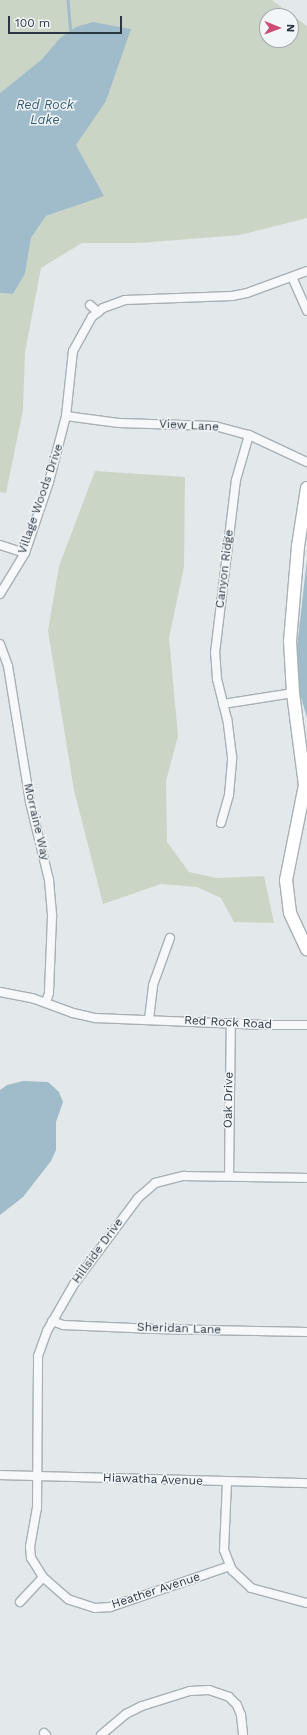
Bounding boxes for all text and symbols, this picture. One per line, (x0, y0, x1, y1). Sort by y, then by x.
scale bar (10, 8, 124, 34)
north arrow (259, 8, 299, 48)
text: 100 m (15, 16, 50, 30)
text: N (284, 24, 297, 32)
water label: Red Rock Lake (16, 98, 74, 129)
street label: View Lane (159, 417, 219, 435)
street label: Village Woods Drive (15, 442, 67, 556)
street label: Canyon Ridge (213, 529, 237, 609)
street label: Morraine Way (20, 782, 52, 862)
street label: Red Rock Road (184, 1014, 272, 1032)
street label: Oak Drive (221, 1072, 237, 1128)
street label: Hillside Drive (69, 1216, 127, 1286)
street label: Sheridan Lane (137, 1320, 221, 1338)
street label: Hiawatha Avenue (102, 1471, 204, 1489)
street label: Heather Avenue (110, 1570, 202, 1612)

